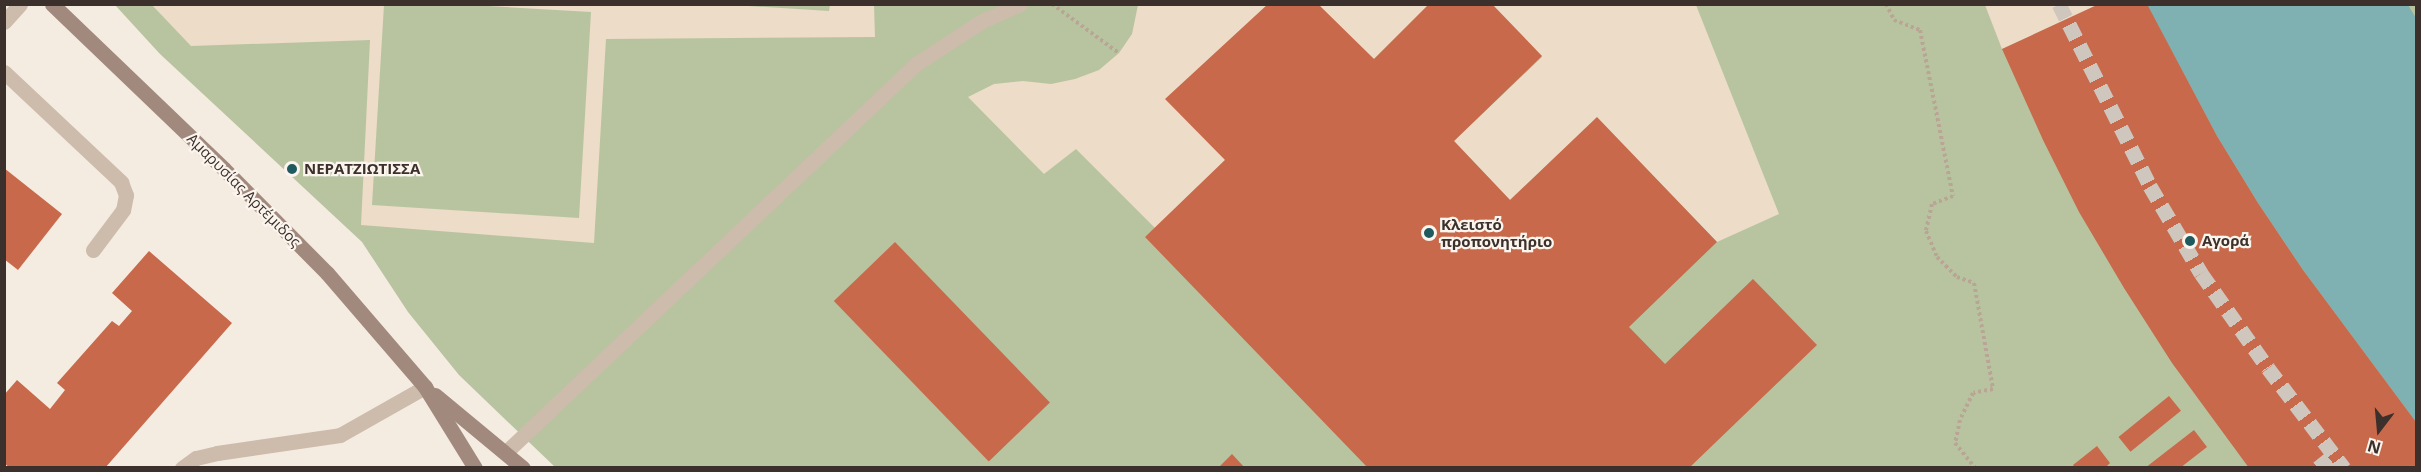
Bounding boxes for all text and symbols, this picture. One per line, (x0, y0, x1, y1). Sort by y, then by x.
street label: Αμαρυσίας Αρτέμιδος (184, 130, 304, 250)
place label: ΝΕΡΑΤΖΙΩΤΙΣΣΑ (304, 160, 420, 178)
marker: ΝΕΡΑΤΖΙΩΤΙΣΣΑ (285, 162, 299, 176)
place label: Κλειστό προπονητήριο (1441, 215, 1552, 250)
marker: Κλειστό προπονητήριο (1422, 226, 1436, 240)
place label: Αγορά (2202, 232, 2249, 250)
marker: Αγορά (2183, 234, 2197, 248)
north arrow (2349, 400, 2409, 460)
text: N (2365, 435, 2383, 460)

